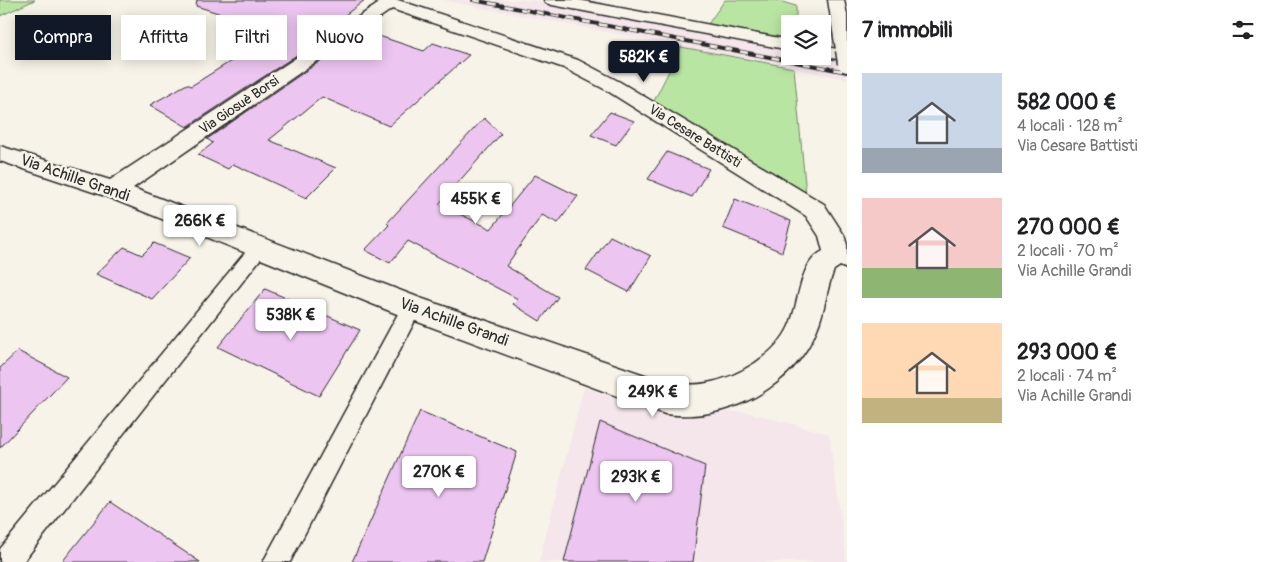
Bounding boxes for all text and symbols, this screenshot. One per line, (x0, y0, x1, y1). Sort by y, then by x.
chip: Compra (15, 15, 111, 60)
chip: Affitta (121, 15, 206, 60)
chip: Filtri (216, 15, 287, 60)
chip: Nuovo (297, 15, 382, 60)
map controls (781, 15, 831, 65)
button: layers (781, 15, 831, 65)
icon: filters (1229, 16, 1257, 44)
text: 7 immobili (862, 17, 952, 44)
pin: 582K € (603, 41, 685, 83)
text: 582K € (619, 47, 669, 67)
street label: Via Giosuè Borsi (196, 72, 282, 138)
text: 582 000 € (1017, 89, 1117, 116)
icon: home (902, 93, 962, 153)
street label: Via Cesare Battisti (646, 101, 745, 171)
text: 4 locali · 128 m² (1017, 116, 1123, 136)
text: Via Cesare Battisti (1017, 136, 1138, 156)
street label: Via Achille Grandi (18, 150, 132, 206)
pin: 455K € (435, 182, 517, 225)
text: 455K € (451, 189, 501, 209)
pin: 266K € (159, 204, 241, 247)
text: 266K € (174, 211, 226, 231)
text: 270 000 € (1017, 214, 1120, 241)
icon: home (902, 218, 962, 278)
text: 2 locali · 70 m² (1017, 241, 1119, 261)
text: Via Achille Grandi (1017, 261, 1131, 281)
street label: Via Achille Grandi (397, 293, 511, 351)
pin: 538K € (250, 298, 332, 341)
text: 538K € (266, 305, 316, 325)
text: 293 000 € (1017, 339, 1117, 366)
icon: home (902, 343, 962, 403)
text: 2 locali · 74 m² (1017, 366, 1117, 386)
pin: 249K € (612, 376, 694, 418)
text: 249K € (628, 382, 678, 402)
text: Via Achille Grandi (1017, 386, 1131, 406)
pin: 270K € (398, 456, 480, 498)
pin: 293K € (595, 460, 677, 503)
text: 270K € (413, 462, 465, 482)
text: 293K € (611, 467, 661, 487)

